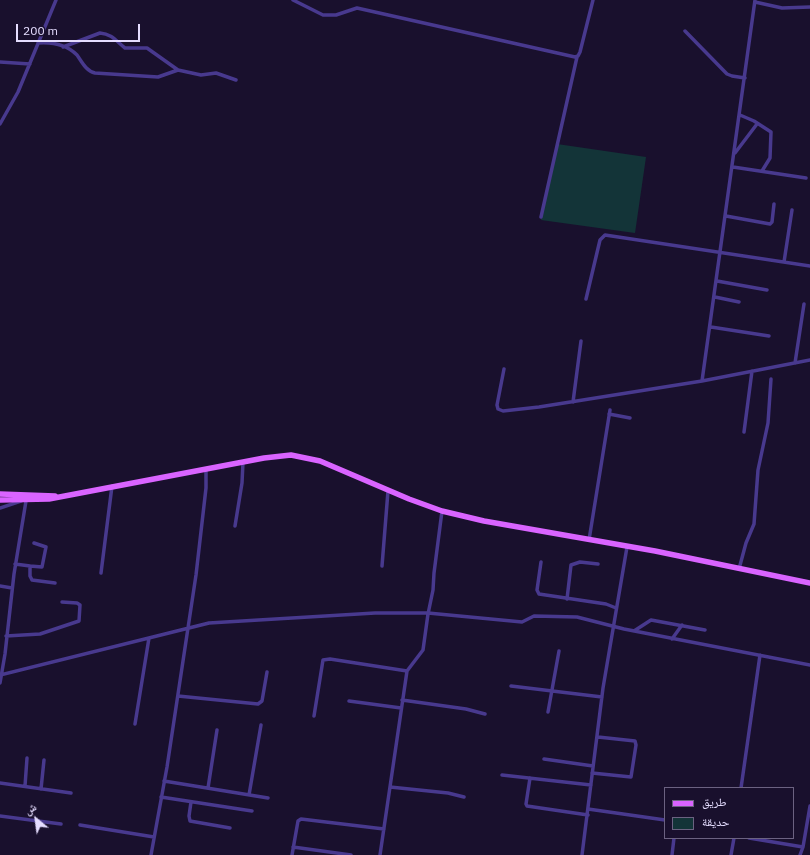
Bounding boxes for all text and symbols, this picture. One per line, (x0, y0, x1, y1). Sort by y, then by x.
scale bar (18, 16, 142, 42)
text: 200 m (23, 23, 58, 38)
legend (664, 787, 794, 839)
text: طريق (702, 794, 727, 809)
north arrow (16, 799, 56, 839)
text: ش (22, 800, 39, 817)
text: حديقة (702, 814, 730, 829)

